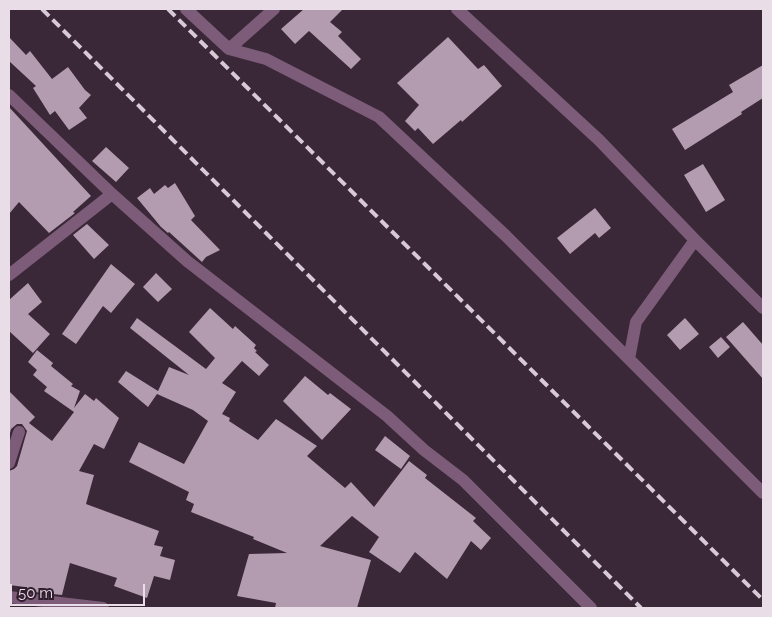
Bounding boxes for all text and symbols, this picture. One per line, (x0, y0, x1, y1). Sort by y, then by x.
scale bar (12, 574, 148, 606)
text: 50 m (18, 584, 53, 602)

